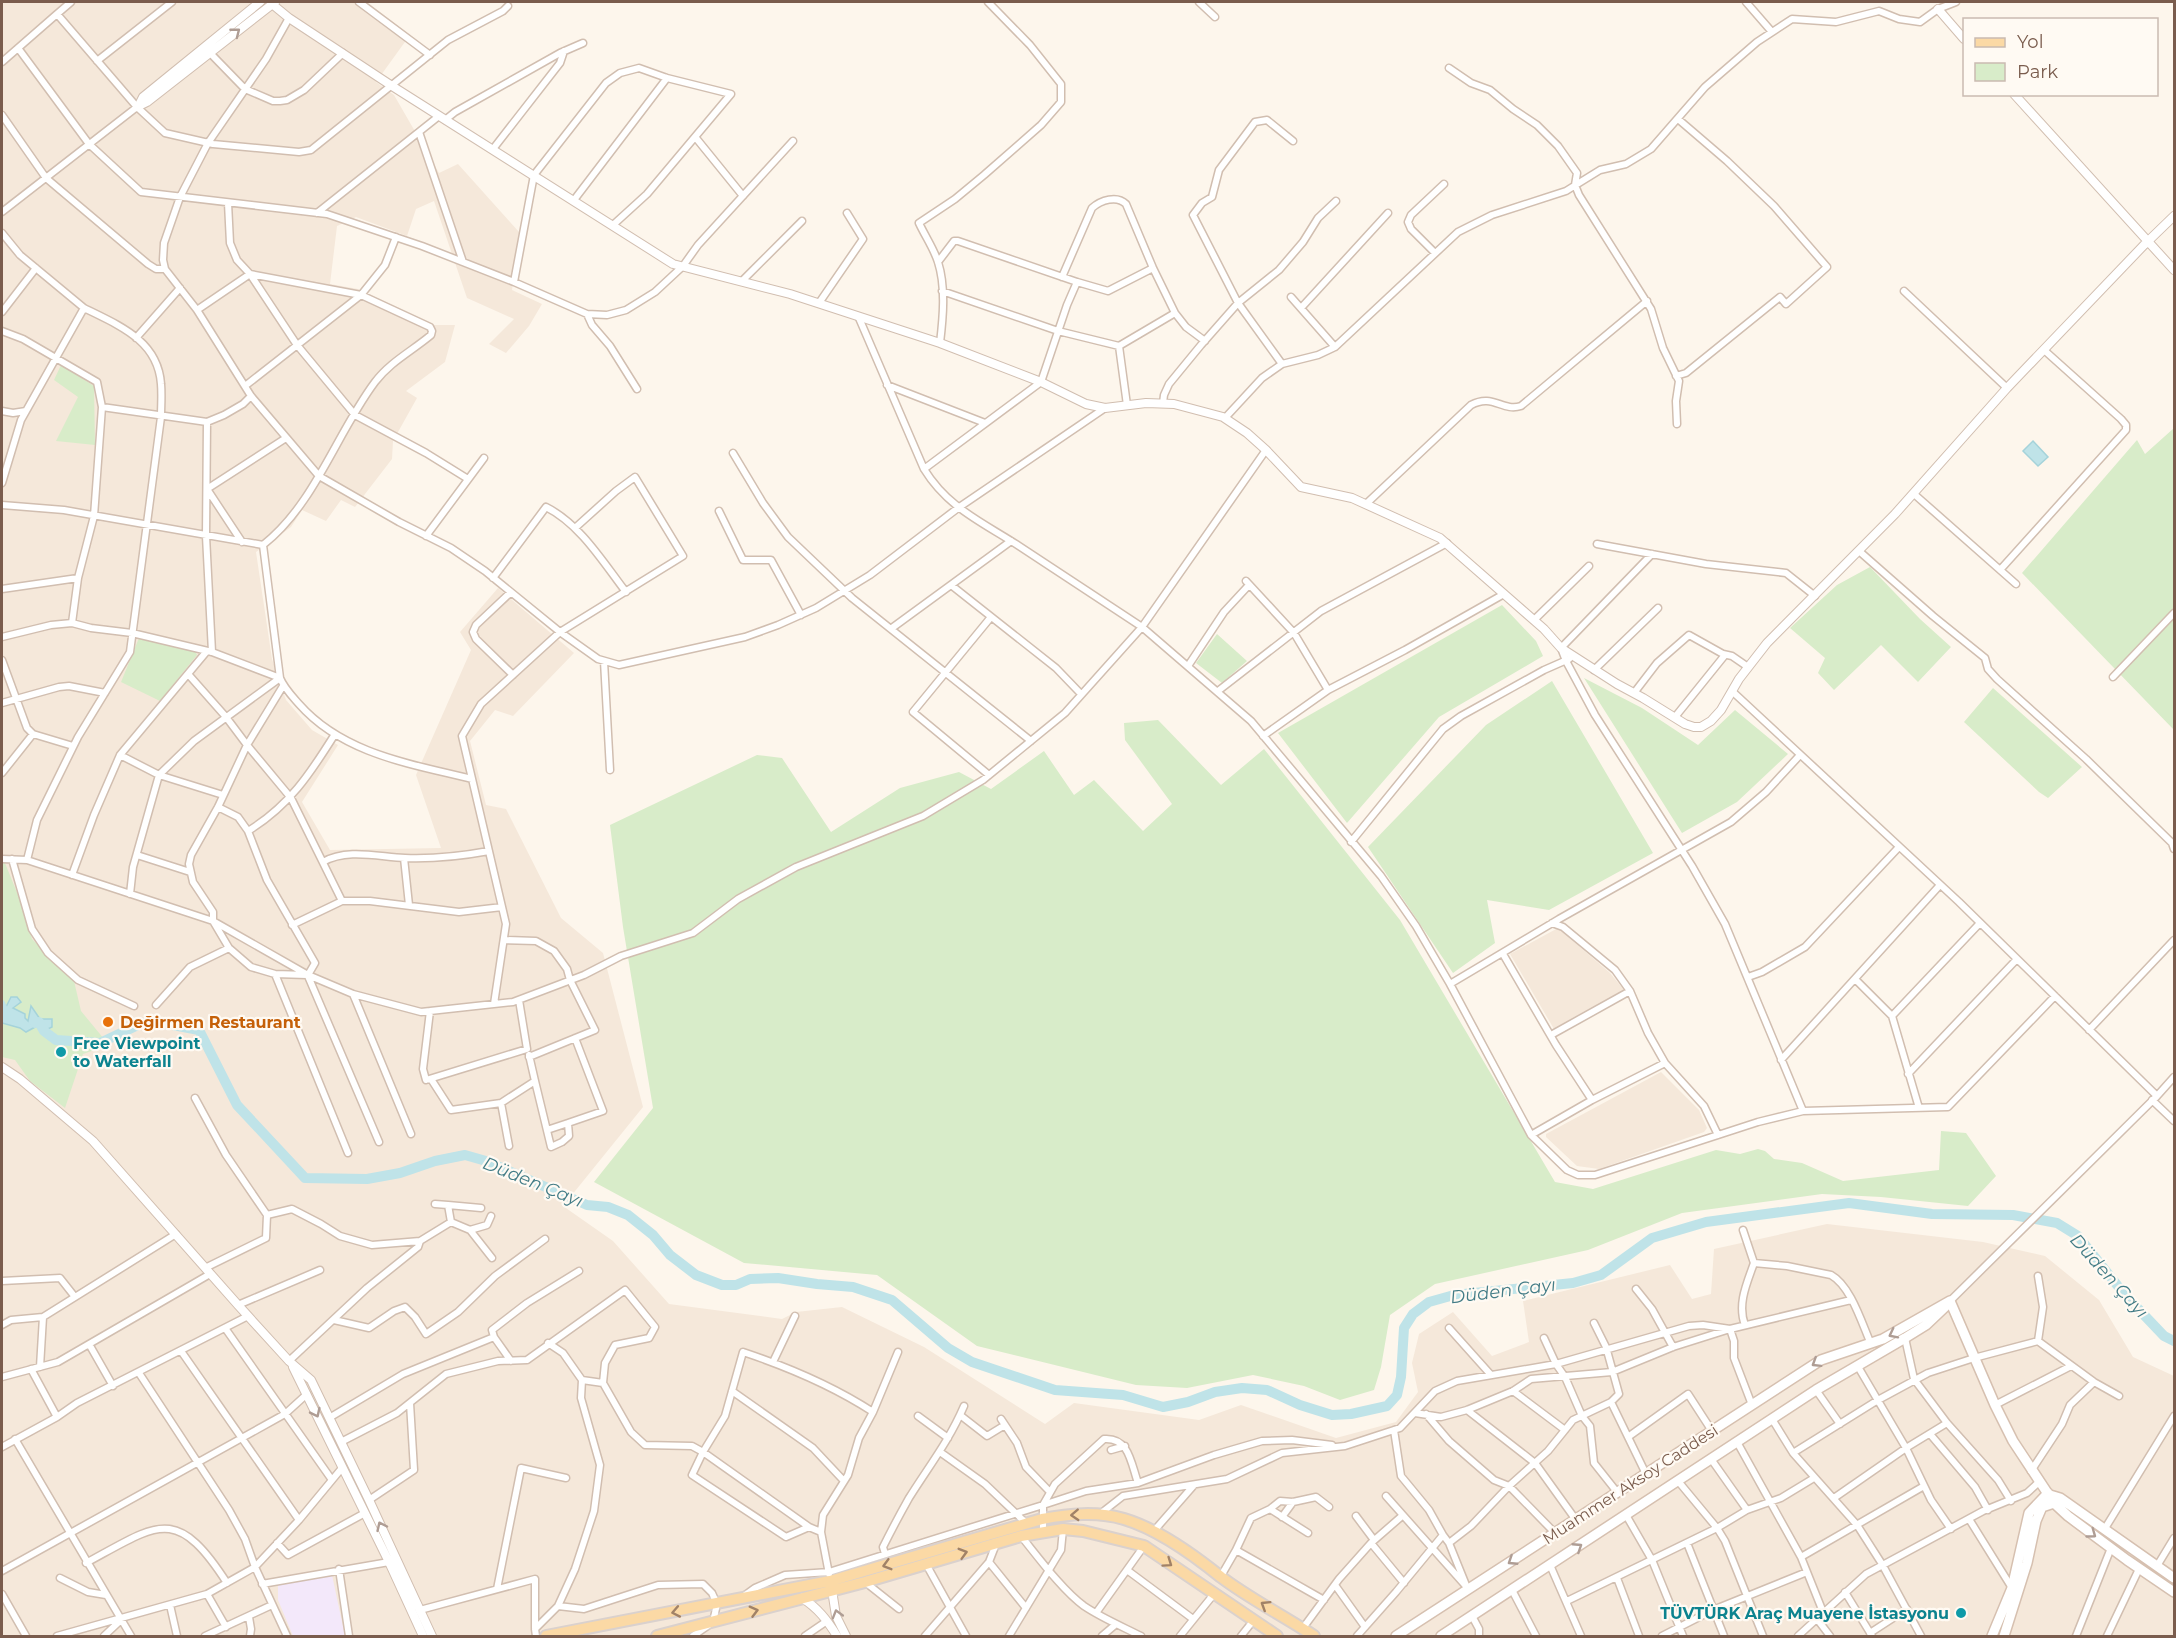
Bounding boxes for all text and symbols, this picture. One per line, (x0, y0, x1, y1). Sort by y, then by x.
legend (1963, 18, 2158, 96)
one-way arrow (230, 29, 241, 40)
text: Yol (2017, 31, 2043, 53)
text: Park (2017, 61, 2058, 83)
place label: Değirmen Restaurant (120, 1013, 301, 1032)
marker: Değirmen Restaurant (101, 1015, 115, 1029)
place label: Free Viewpoint to Waterfall (73, 1034, 201, 1071)
marker: Free Viewpoint to Waterfall (54, 1045, 68, 1059)
water label: Düden Çayı (480, 1152, 586, 1212)
water label: Düden Çayı (2065, 1229, 2153, 1323)
water label: Düden Çayı (1449, 1274, 1557, 1308)
one-way arrow (1888, 1327, 1899, 1338)
one-way arrow (1812, 1356, 1822, 1368)
one-way arrow (308, 1406, 320, 1417)
street label: Muammer Aksoy Caddesi (1539, 1421, 1721, 1548)
one-way arrow (1070, 1508, 1079, 1521)
one-way arrow (376, 1522, 388, 1533)
one-way arrow (2086, 1527, 2097, 1538)
one-way arrow (1572, 1542, 1582, 1554)
one-way arrow (958, 1548, 968, 1561)
one-way arrow (1508, 1554, 1519, 1565)
one-way arrow (1162, 1556, 1173, 1567)
one-way arrow (882, 1558, 893, 1570)
one-way arrow (1261, 1600, 1271, 1612)
place label: TÜVTÜRK Araç Muayene İstasyonu (1660, 1604, 1949, 1624)
one-way arrow (671, 1605, 681, 1618)
one-way arrow (749, 1605, 759, 1618)
marker: TÜVTÜRK Araç Muayene İstasyonu (1954, 1606, 1968, 1620)
one-way arrow (831, 1609, 844, 1619)

